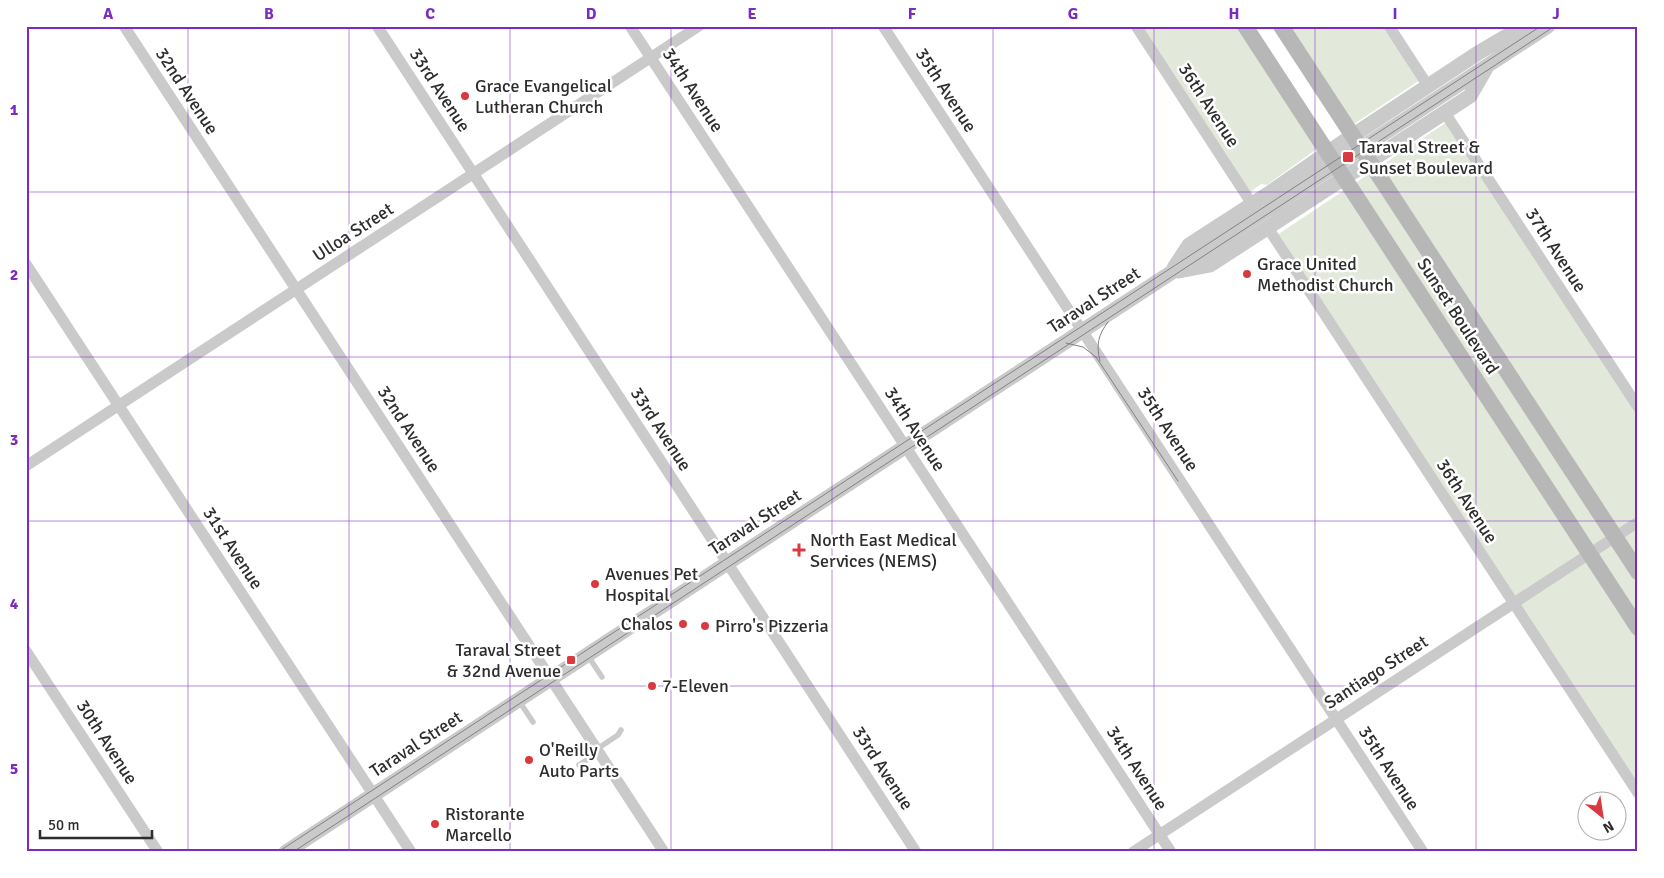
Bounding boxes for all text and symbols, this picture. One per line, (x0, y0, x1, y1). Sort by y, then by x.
text: A (103, 4, 114, 24)
text: B (264, 4, 274, 24)
text: C (425, 4, 435, 24)
text: D (586, 4, 597, 24)
text: E (747, 4, 757, 24)
text: F (908, 4, 917, 24)
text: G (1068, 4, 1078, 24)
text: H (1229, 4, 1239, 24)
text: I (1392, 4, 1398, 24)
text: J (1552, 4, 1560, 24)
street label: 32nd Avenue (151, 43, 223, 139)
street label: 33rd Avenue (405, 44, 475, 136)
street label: 34th Avenue (658, 44, 728, 136)
street label: 35th Avenue (911, 44, 981, 136)
street label: 36th Avenue (1174, 59, 1244, 151)
place label: Grace Evangelical Lutheran Church (475, 75, 612, 118)
marker: Grace Evangelical Lutheran Church (459, 90, 471, 102)
text: 1 (10, 100, 19, 120)
place label: Taraval Street & Sunset Boulevard (1359, 136, 1493, 179)
marker: Taraval Street & Sunset Boulevard (1341, 150, 1355, 164)
street label: Ulloa Street (309, 198, 397, 266)
street label: 37th Avenue (1521, 204, 1591, 296)
place label: Grace United Methodist Church (1257, 253, 1394, 296)
street label: Sunset Boulevard (1412, 254, 1504, 378)
street label: Taraval Street (1044, 262, 1144, 338)
text: 2 (10, 265, 18, 285)
marker: Grace United Methodist Church (1241, 268, 1253, 280)
street label: 32nd Avenue (373, 381, 445, 477)
street label: 33rd Avenue (626, 383, 696, 475)
street label: 34th Avenue (880, 383, 950, 475)
street label: 35th Avenue (1133, 383, 1203, 475)
text: 3 (10, 430, 18, 450)
street label: 36th Avenue (1432, 455, 1502, 547)
street label: Taraval Street (705, 484, 805, 560)
street label: 31st Avenue (198, 503, 268, 593)
place label: North East Medical Services (NEMS) (810, 529, 957, 572)
marker: North East Medical Services (NEMS) (792, 543, 806, 557)
place label: Avenues Pet Hospital (605, 563, 698, 606)
marker: Avenues Pet Hospital (589, 578, 601, 590)
text: 4 (10, 594, 19, 614)
place label: Chalos (621, 613, 673, 635)
place label: Pirro's Pizzeria (715, 615, 829, 637)
marker: Chalos (677, 618, 689, 630)
marker: Pirro's Pizzeria (699, 620, 711, 632)
street label: Santiago Street (1320, 630, 1432, 714)
place label: Taraval Street & 32nd Avenue (447, 639, 561, 682)
marker: Taraval Street & 32nd Avenue (565, 654, 577, 666)
place label: 7-Eleven (662, 675, 729, 697)
marker: 7-Eleven (646, 680, 658, 692)
street label: 30th Avenue (72, 696, 142, 788)
street label: Taraval Street (366, 706, 466, 782)
street label: 33rd Avenue (848, 722, 918, 814)
street label: 34th Avenue (1102, 722, 1172, 814)
street label: 35th Avenue (1354, 722, 1424, 814)
place label: O'Reilly Auto Parts (539, 739, 619, 782)
marker: O'Reilly Auto Parts (523, 754, 535, 766)
text: 5 (10, 759, 18, 779)
north arrow (1576, 790, 1626, 840)
place label: Ristorante Marcello (445, 803, 525, 846)
scale bar (40, 808, 152, 840)
text: 50 m (48, 816, 79, 834)
text: N (1600, 817, 1617, 837)
marker: Ristorante Marcello (429, 818, 441, 830)

